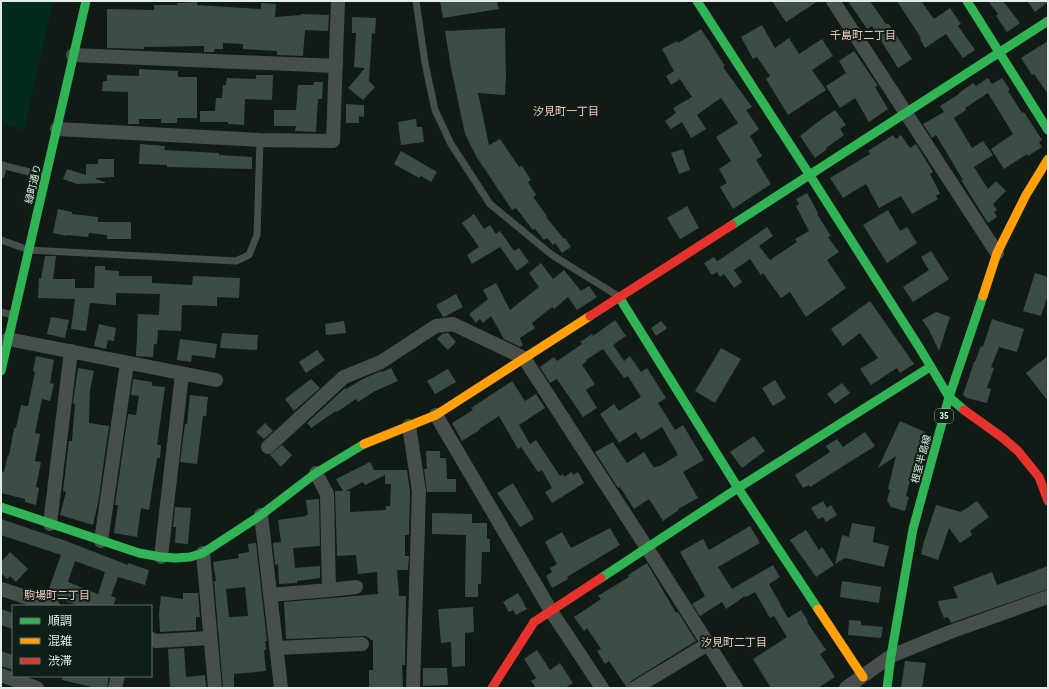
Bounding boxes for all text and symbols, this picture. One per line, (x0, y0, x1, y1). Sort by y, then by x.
district label: 千島町二丁目 (830, 29, 896, 42)
district label: 汐見町一丁目 (533, 105, 599, 118)
street label: 緑町通り (23, 163, 43, 205)
road number: 35 (935, 409, 953, 423)
street label: 根室半島線 (909, 433, 933, 485)
district label: 駒場町二丁目 (24, 589, 90, 602)
legend (12, 605, 152, 677)
text: 順調 (48, 614, 72, 628)
text: 混雑 (48, 634, 72, 648)
district label: 汐見町二丁目 (701, 636, 767, 649)
text: 渋滞 (48, 654, 72, 668)

